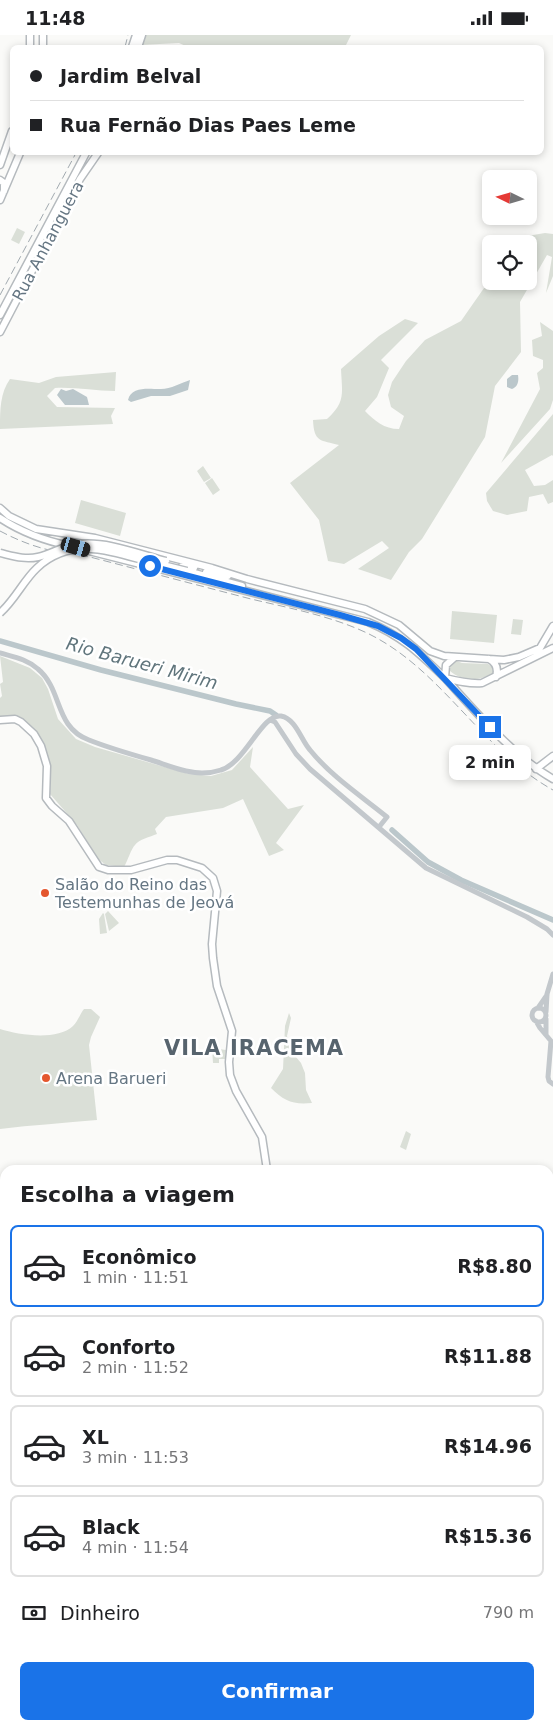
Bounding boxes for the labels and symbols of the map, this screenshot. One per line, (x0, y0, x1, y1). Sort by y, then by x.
north arrow (482, 170, 538, 225)
street label: Rua Anhanguera (8, 178, 88, 304)
car (59, 536, 92, 558)
route start (139, 555, 161, 577)
water label: Rio Barueri Mirim (64, 633, 220, 693)
route end (479, 716, 501, 738)
callout: 2 min (449, 745, 531, 779)
place label: Salão do Reino das Testemunhas de Jeová (54, 875, 234, 912)
marker: Salão do Reino das Testemunhas de Jeová (39, 887, 51, 899)
district label: VILA IRACEMA (164, 1036, 344, 1060)
place label: Arena Barueri (56, 1069, 166, 1088)
marker: Arena Barueri (40, 1072, 52, 1084)

